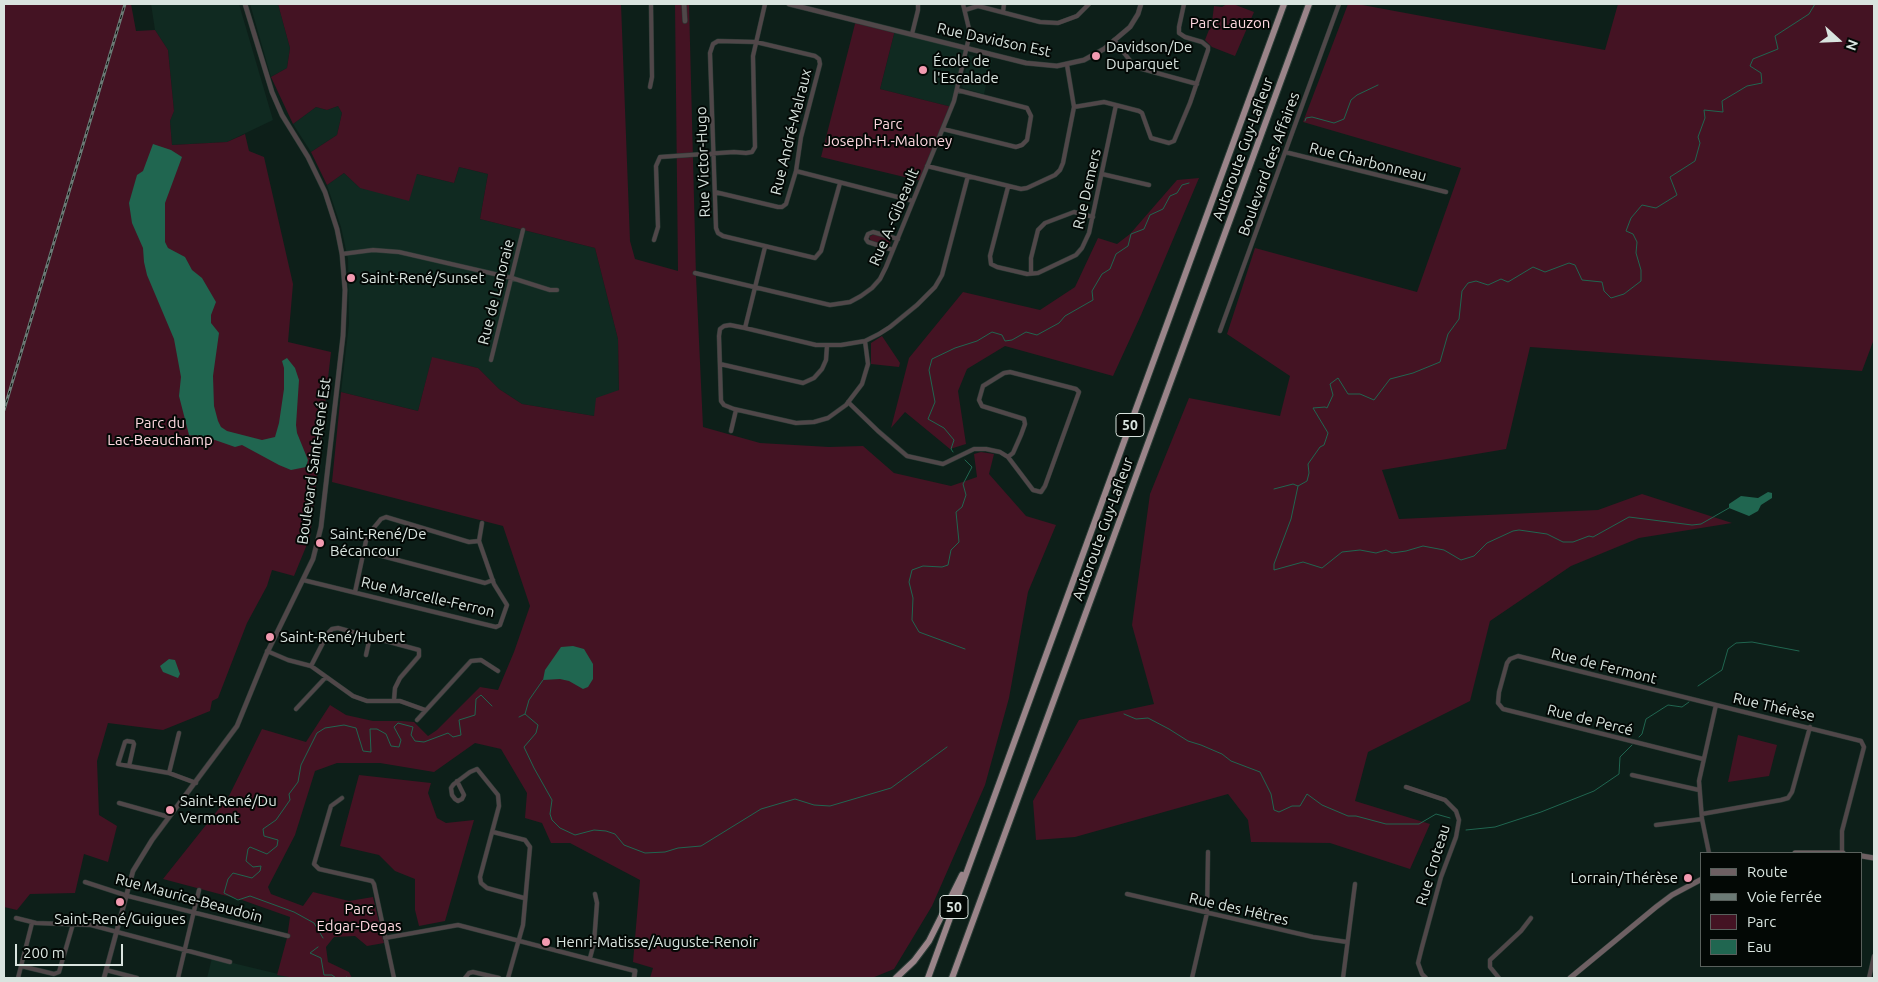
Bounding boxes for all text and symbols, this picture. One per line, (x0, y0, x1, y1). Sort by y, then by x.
park label: Parc Lauzon (1190, 14, 1270, 32)
north arrow (1813, 15, 1863, 65)
street label: Rue Davidson Est (936, 19, 1052, 61)
text: N (1843, 37, 1861, 53)
place label: Davidson/De Duparquet (1106, 38, 1192, 73)
marker: Davidson/De Duparquet (1090, 50, 1102, 62)
place label: École de l'Escalade (933, 52, 999, 87)
marker: École de l'Escalade (917, 64, 929, 76)
street label: Rue André-Malraux (767, 67, 815, 197)
street label: Autoroute Guy-Lafleur (1209, 75, 1277, 223)
street label: Boulevard des Affaires (1235, 90, 1303, 238)
street label: Rue Victor-Hugo (692, 106, 714, 218)
park label: Parc Joseph-H.-Maloney (824, 115, 952, 150)
street label: Rue Charbonneau (1308, 139, 1428, 185)
street label: Rue Demers (1069, 147, 1105, 231)
street label: Rue A.-Gibeault (865, 165, 923, 269)
street label: Rue de Lanoraie (474, 237, 518, 347)
place label: Saint-René/Sunset (361, 269, 484, 287)
marker: Saint-René/Sunset (345, 272, 357, 284)
street label: Boulevard Saint-René Est (293, 376, 335, 546)
park label: Parc du Lac-Beauchamp (107, 414, 213, 449)
road number: 50 (1116, 414, 1144, 436)
street label: Autoroute Guy-Lafleur (1069, 455, 1137, 603)
place label: Saint-René/De Bécancour (330, 525, 426, 560)
marker: Saint-René/De Bécancour (314, 537, 326, 549)
street label: Rue Marcelle-Ferron (359, 573, 497, 621)
place label: Saint-René/Hubert (280, 628, 405, 646)
marker: Saint-René/Hubert (264, 631, 276, 643)
street label: Rue de Fermont (1549, 644, 1659, 688)
street label: Rue Thérèse (1731, 689, 1817, 725)
street label: Rue de Percé (1545, 701, 1635, 739)
place label: Saint-René/Du Vermont (180, 792, 277, 827)
marker: Saint-René/Du Vermont (164, 804, 176, 816)
street label: Rue Croteau (1412, 822, 1454, 908)
legend (1700, 852, 1863, 967)
text: Route (1747, 863, 1788, 880)
place label: Lorrain/Thérèse (1570, 869, 1678, 887)
street label: Rue Maurice-Beaudoin (113, 870, 265, 926)
marker: Lorrain/Thérèse (1682, 872, 1694, 884)
text: Voie ferrée (1747, 888, 1822, 905)
street label: Rue des Hêtres (1187, 889, 1291, 929)
marker: Saint-René/Guigues (114, 896, 126, 908)
road number: 50 (940, 896, 968, 919)
park label: Parc Edgar-Degas (317, 900, 401, 935)
place label: Saint-René/Guigues (54, 910, 186, 928)
text: Parc (1747, 913, 1776, 930)
place label: Henri-Matisse/Auguste-Renoir (556, 933, 758, 951)
scale bar (18, 934, 125, 966)
marker: Henri-Matisse/Auguste-Renoir (540, 936, 552, 948)
text: Eau (1747, 938, 1772, 955)
text: 200 m (23, 944, 65, 961)

